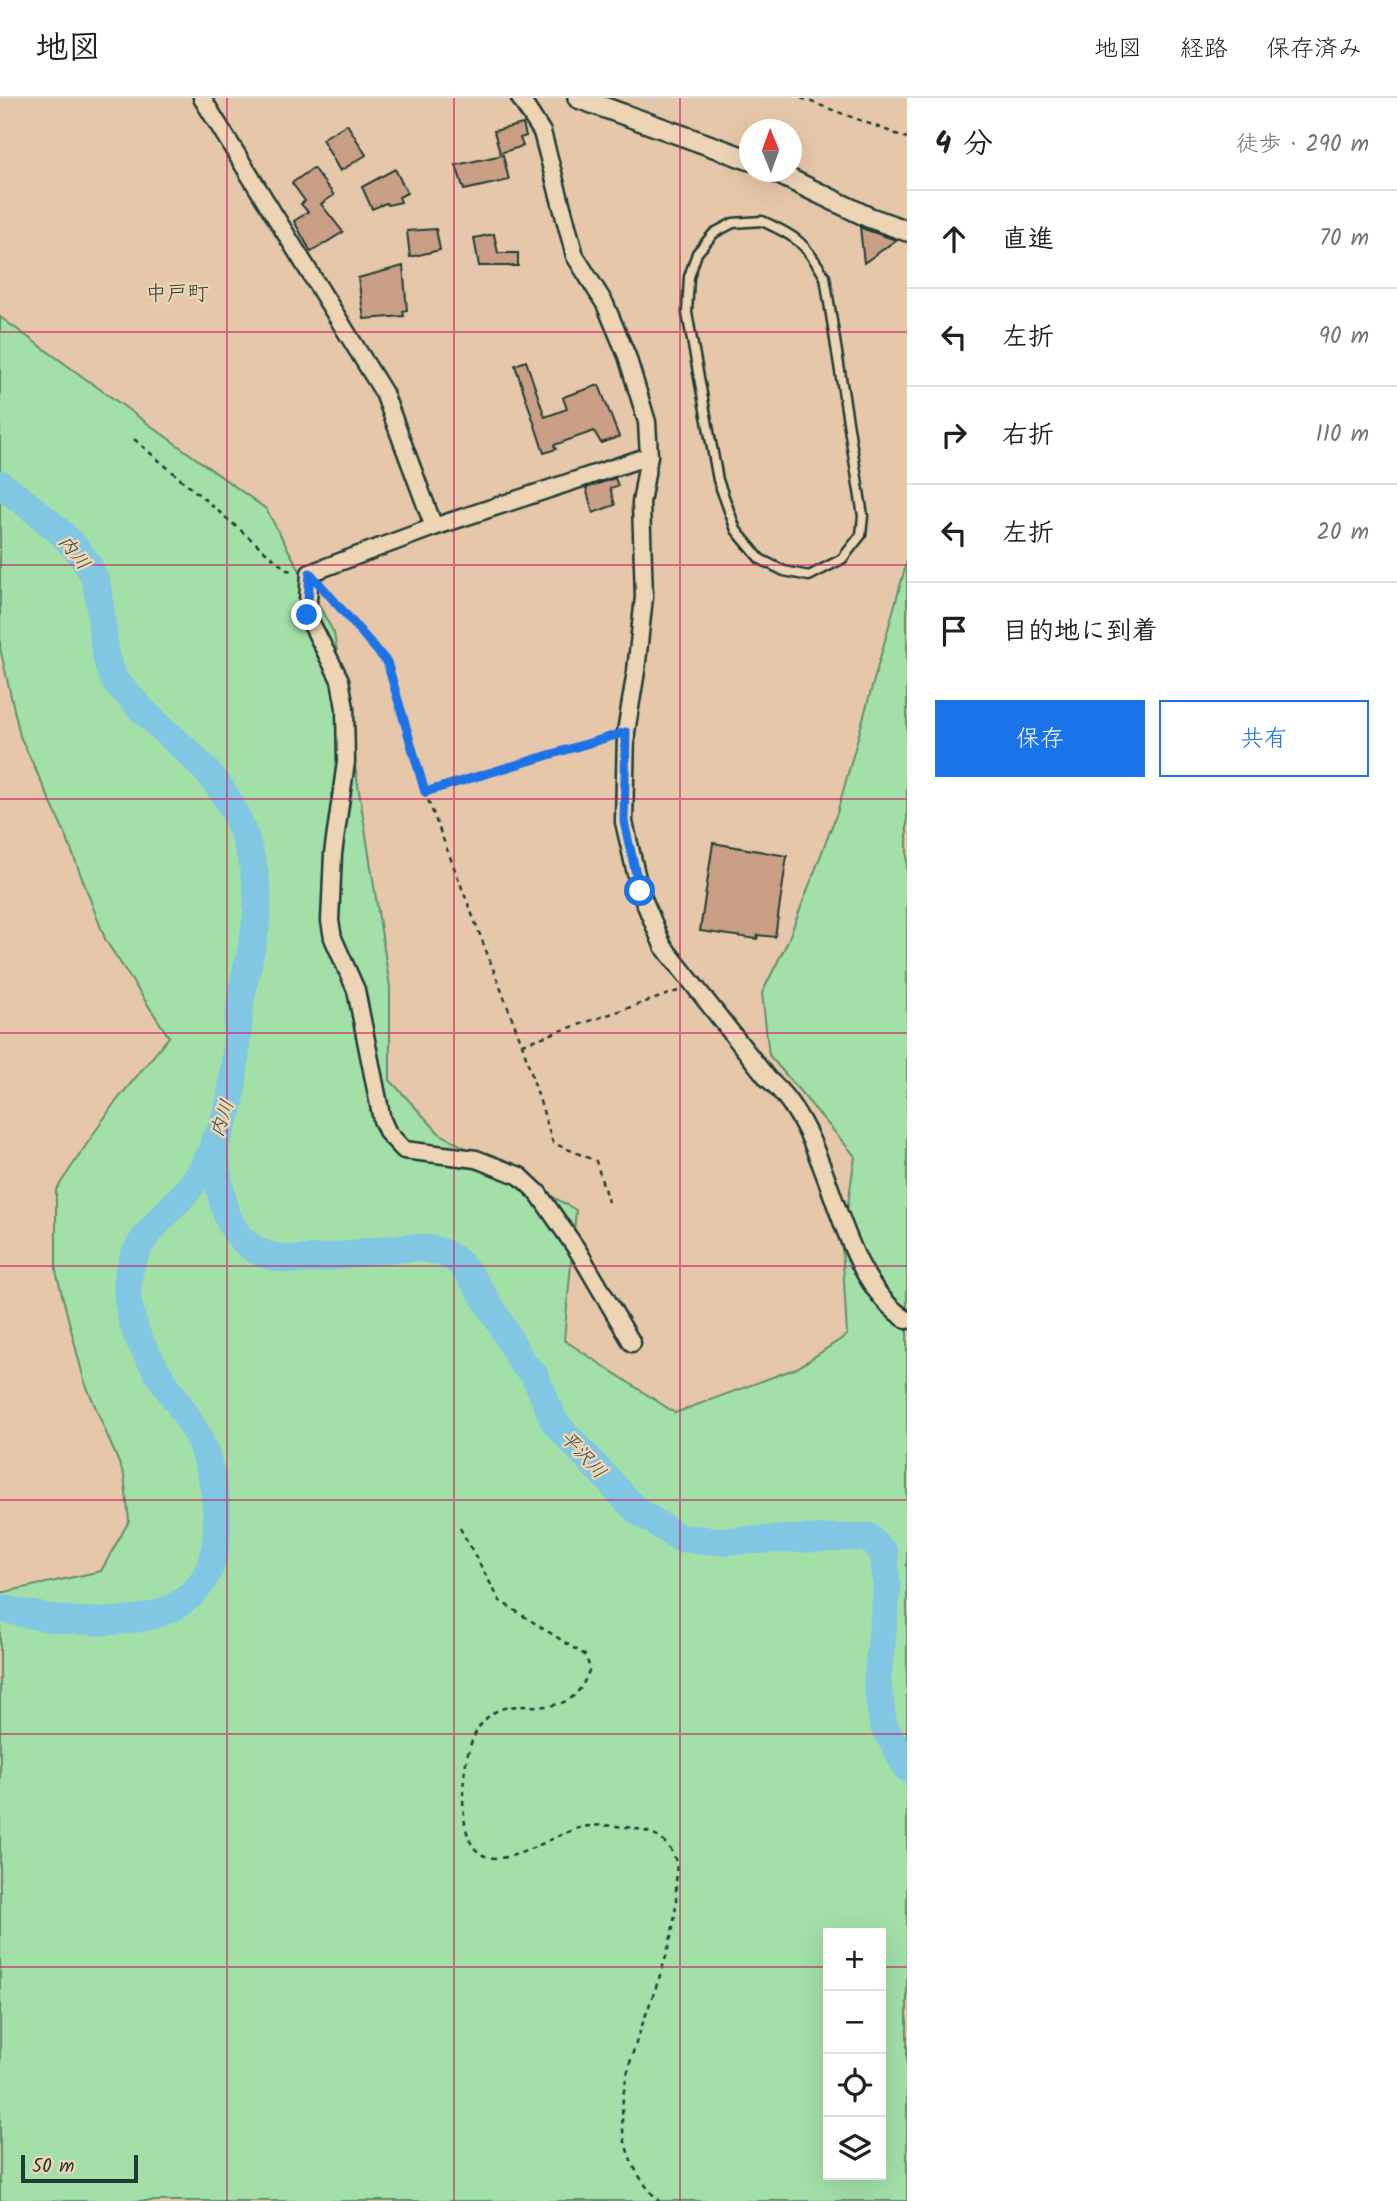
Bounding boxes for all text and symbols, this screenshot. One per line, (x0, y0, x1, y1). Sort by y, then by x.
text: 地図 (35, 23, 101, 76)
text: 地図 (1094, 30, 1142, 69)
text: 経路 (1180, 30, 1228, 69)
text: 保存済み (1266, 30, 1362, 69)
north arrow (739, 119, 802, 182)
text: 4 分 (935, 121, 993, 169)
text: 徒歩 · 290 m (1235, 127, 1369, 163)
text: 直進 (1002, 219, 1054, 261)
icon: ahead (935, 220, 973, 258)
text: 70 m (1319, 221, 1369, 257)
district label: 中戸町 (146, 278, 209, 311)
text: 左折 (1002, 317, 1054, 359)
icon: left (935, 318, 973, 356)
text: 90 m (1319, 319, 1369, 355)
text: 右折 (1002, 415, 1054, 457)
icon: right (935, 416, 973, 454)
text: 110 m (1316, 417, 1369, 453)
text: 左折 (1002, 513, 1054, 555)
icon: left (935, 514, 973, 552)
text: 20 m (1317, 515, 1369, 551)
water label: 内川 (50, 529, 97, 577)
route end (291, 599, 322, 630)
text: 目的地に到着 (1002, 611, 1158, 653)
icon: arrive (935, 612, 973, 650)
button: 保存 (935, 700, 1145, 777)
button: 共有 (1159, 700, 1369, 777)
route start (624, 875, 655, 906)
water label: 内川 (203, 1096, 243, 1142)
water label: 平沢川 (552, 1424, 613, 1486)
map controls (823, 1928, 886, 2180)
button: + (823, 1928, 886, 1991)
button: − (823, 1991, 886, 2054)
button: locate (823, 2054, 886, 2117)
button: layers (823, 2117, 886, 2180)
scale bar (21, 2152, 138, 2184)
text: 50 m (32, 2152, 74, 2182)

